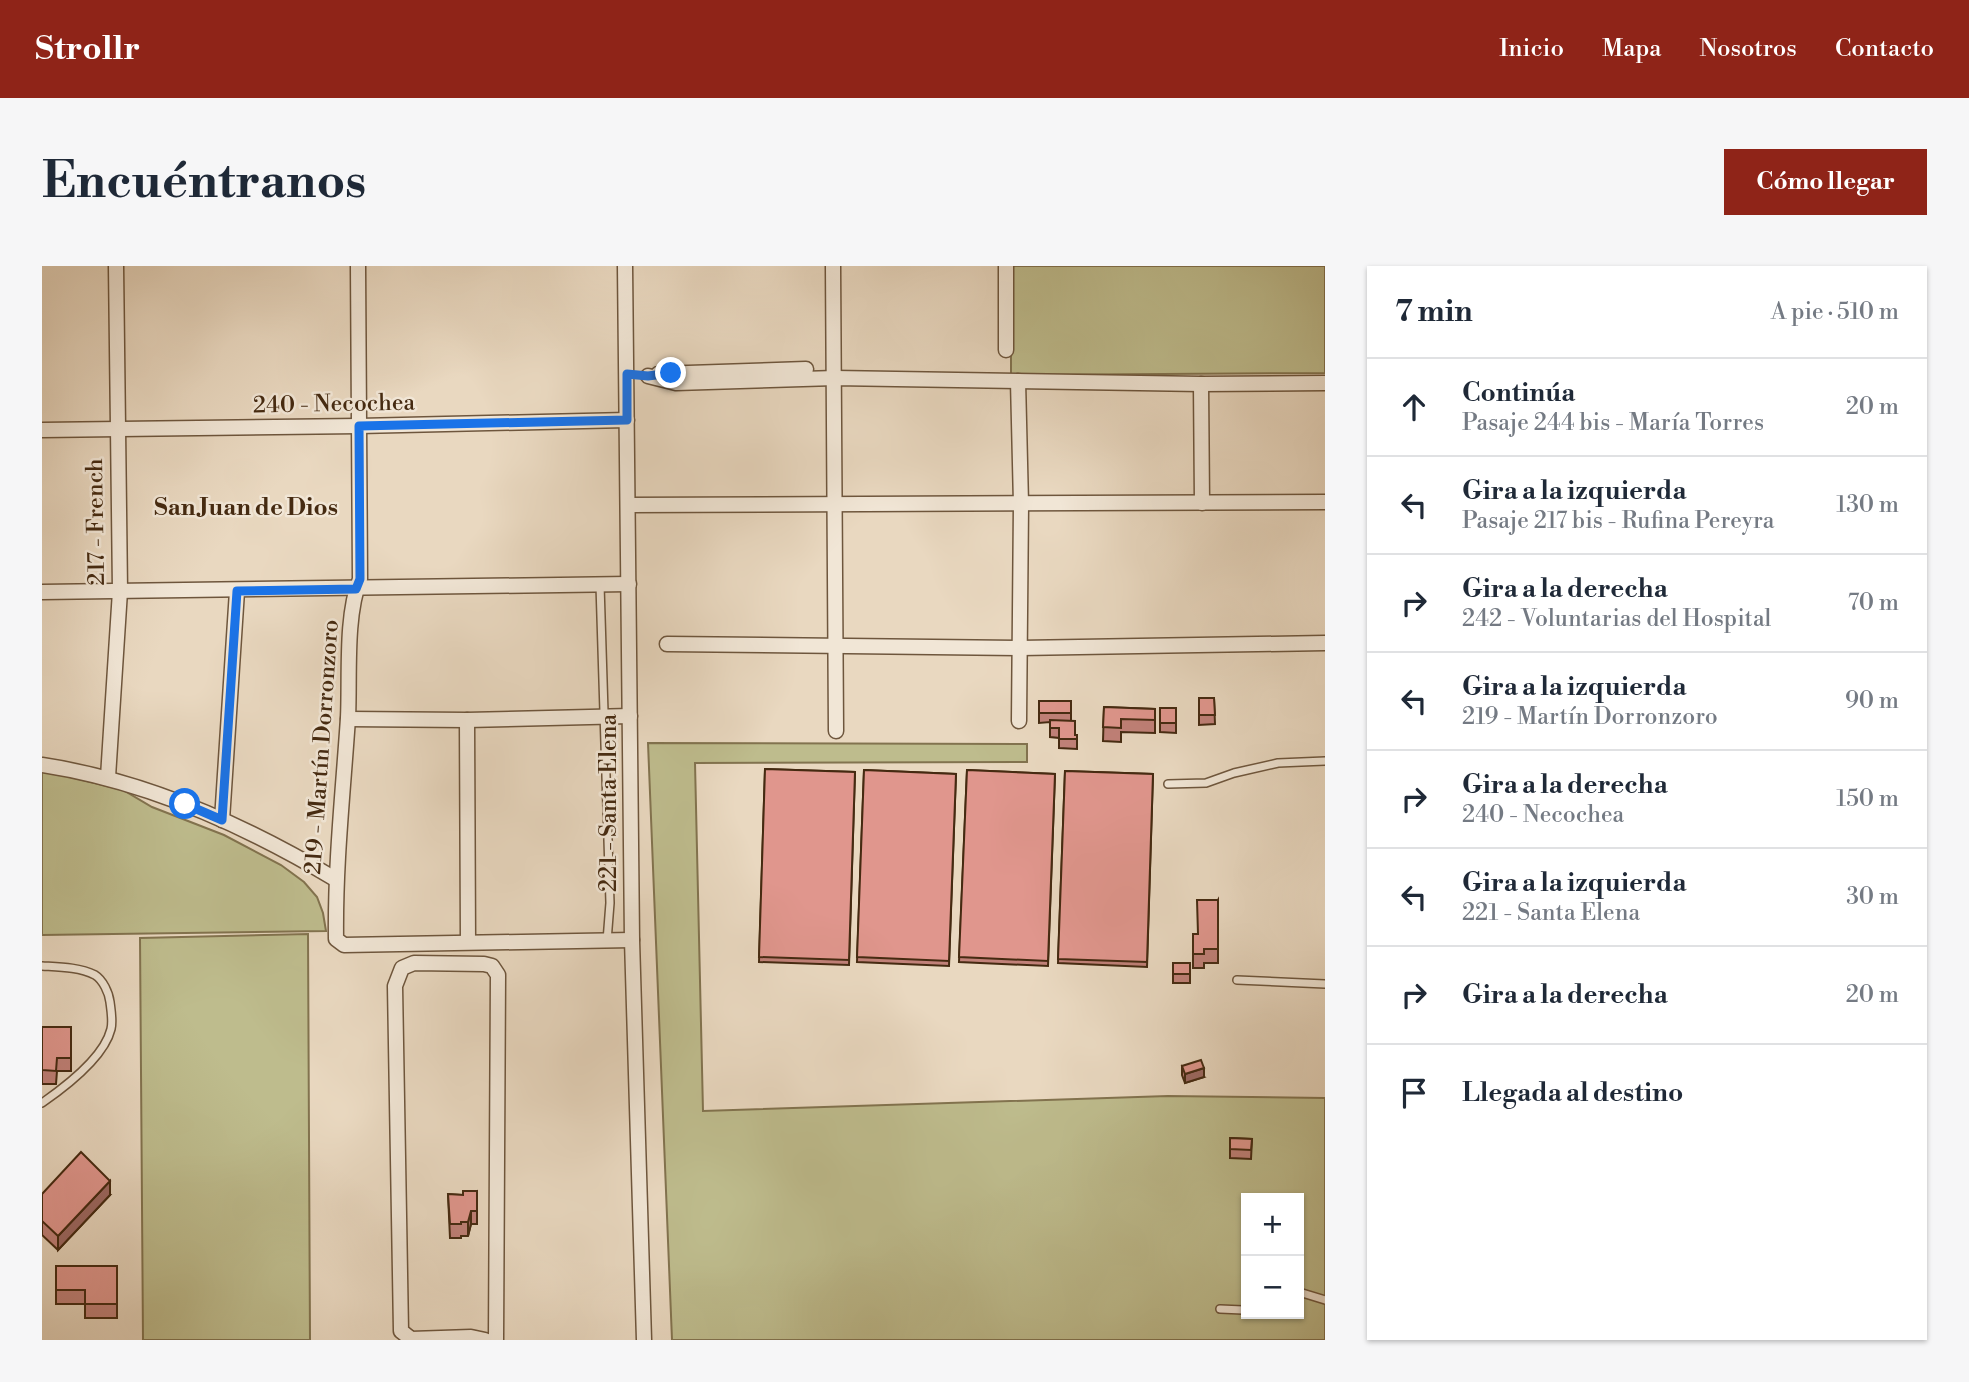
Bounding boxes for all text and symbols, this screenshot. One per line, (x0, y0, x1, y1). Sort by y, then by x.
text: Strollr (35, 29, 140, 70)
text: Inicio (1499, 34, 1564, 64)
text: Mapa (1602, 34, 1661, 64)
text: Nosotros (1699, 34, 1797, 64)
text: Contacto (1835, 34, 1934, 64)
button: Cómo llegar (1724, 149, 1927, 215)
text: Encuéntranos (42, 152, 366, 213)
text: 7 min (1395, 293, 1473, 331)
text: A pie · 510 m (1771, 298, 1899, 326)
route end (655, 357, 686, 388)
text: Continúa (1462, 377, 1575, 409)
icon: ahead (1395, 388, 1433, 426)
street label: 240 - Necochea (253, 389, 416, 419)
text: 20 m (1846, 393, 1899, 421)
text: Pasaje 244 bis - María Torres (1462, 409, 1764, 437)
street label: 217 - French (81, 458, 111, 586)
text: Gira a la izquierda (1462, 475, 1686, 507)
icon: left (1395, 486, 1433, 524)
text: 130 m (1836, 491, 1899, 519)
district label: San Juan de Dios (154, 493, 338, 523)
text: Pasaje 217 bis - Rufina Pereyra (1462, 507, 1774, 535)
text: Gira a la derecha (1462, 573, 1668, 605)
icon: right (1395, 584, 1433, 622)
text: 70 m (1848, 589, 1899, 617)
text: 242 - Voluntarias del Hospital (1462, 605, 1771, 633)
street label: 219 - Martín Dorronzoro (299, 619, 345, 876)
text: Gira a la izquierda (1462, 671, 1686, 703)
icon: left (1395, 682, 1433, 720)
text: 90 m (1845, 687, 1899, 715)
text: 219 - Martín Dorronzoro (1462, 703, 1718, 731)
street label: 221 - Santa Elena (595, 714, 623, 892)
text: Gira a la derecha (1462, 769, 1668, 801)
icon: right (1395, 780, 1433, 818)
text: 150 m (1836, 785, 1899, 813)
route start (169, 788, 200, 819)
text: 240 - Necochea (1462, 801, 1624, 829)
text: Gira a la izquierda (1462, 867, 1686, 899)
icon: left (1395, 878, 1433, 916)
text: 30 m (1846, 883, 1899, 911)
text: 221 - Santa Elena (1462, 899, 1640, 927)
icon: right (1395, 976, 1433, 1014)
text: Gira a la derecha (1462, 979, 1668, 1011)
text: 20 m (1846, 981, 1899, 1009)
icon: arrive (1395, 1074, 1433, 1112)
text: Llegada al destino (1462, 1077, 1683, 1109)
map controls (1241, 1193, 1304, 1319)
button: + (1241, 1193, 1304, 1256)
button: − (1241, 1256, 1304, 1319)

